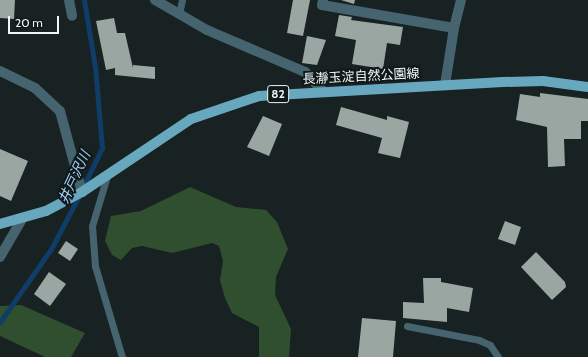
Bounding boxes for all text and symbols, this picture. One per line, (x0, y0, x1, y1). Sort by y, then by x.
scale bar (10, 8, 61, 34)
text: 20 m (15, 15, 43, 30)
street label: 長瀞玉淀自然公園線 (302, 65, 420, 87)
road number: 82 (267, 84, 289, 104)
water label: 井戸沢川 (55, 148, 93, 206)

